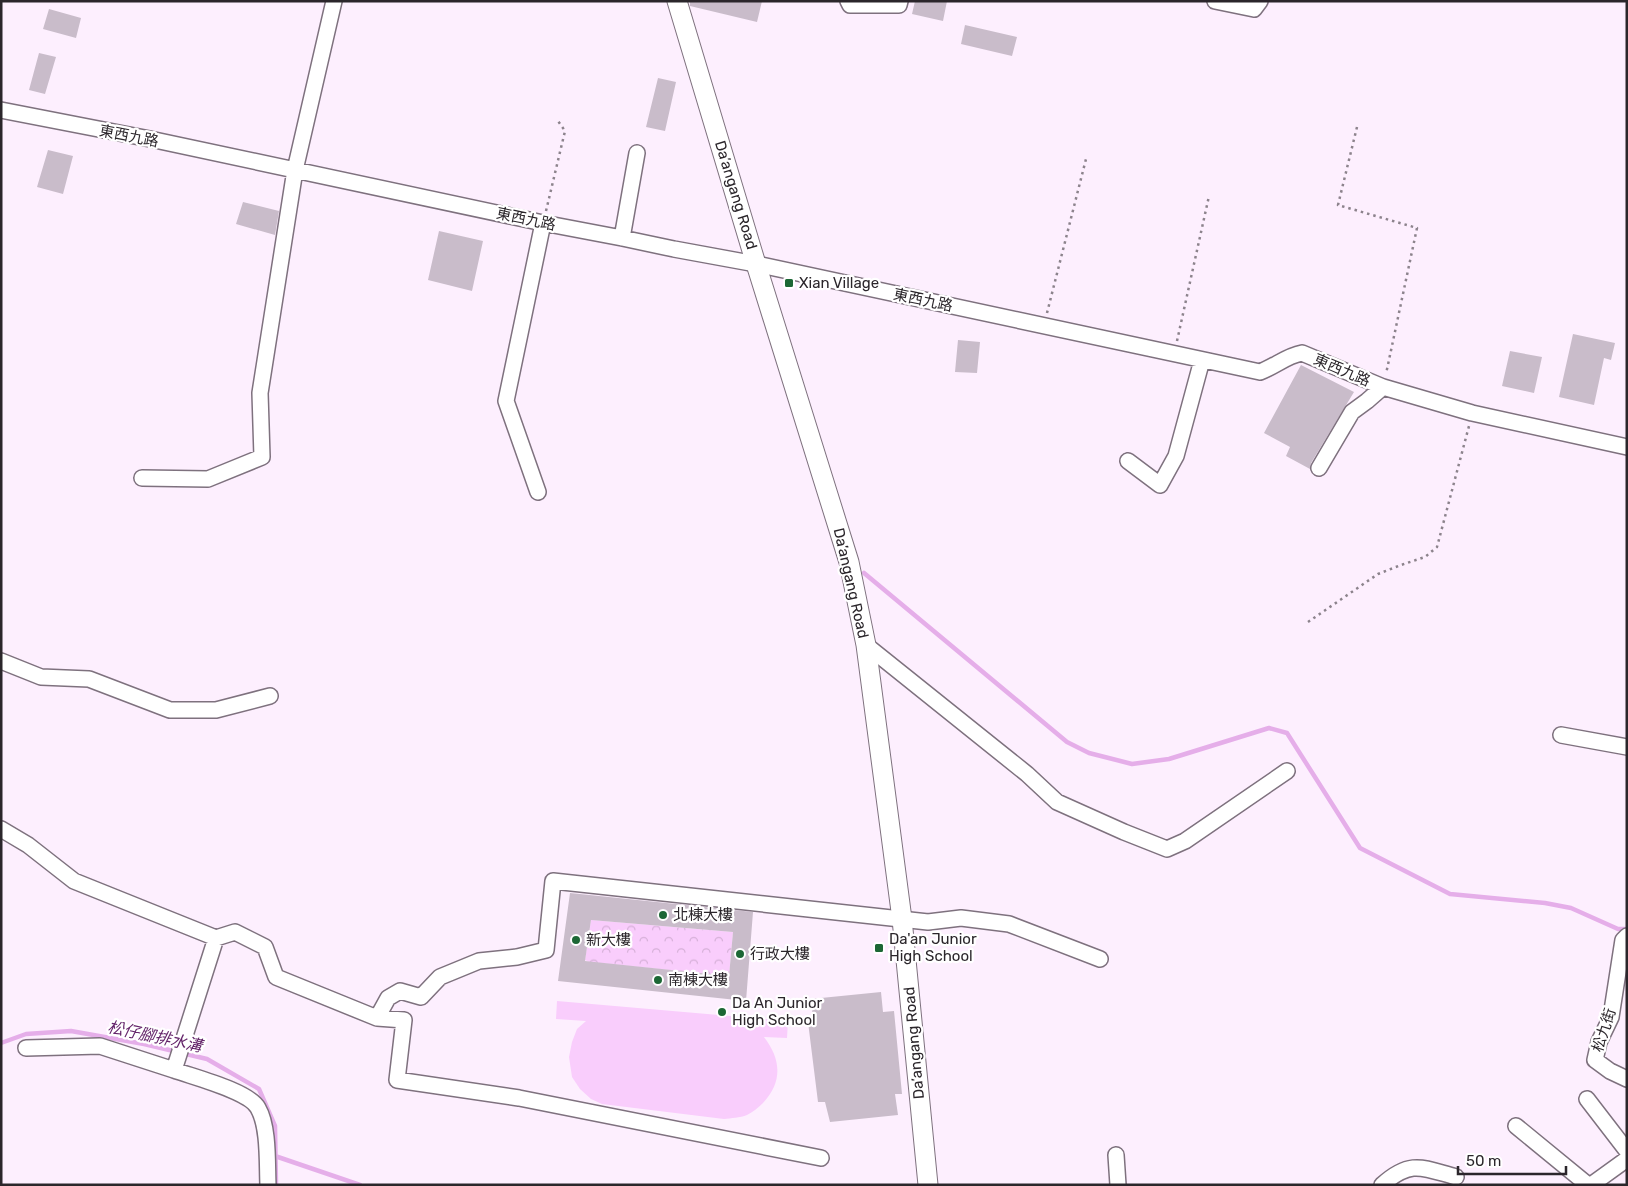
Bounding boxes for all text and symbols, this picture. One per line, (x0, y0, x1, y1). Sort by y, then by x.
street label: 東西九路 (98, 121, 160, 151)
street label: Da’angang Road (711, 138, 761, 252)
street label: 東西九路 (495, 204, 557, 234)
place label: Xian Village (799, 274, 879, 292)
marker: Xian Village (783, 277, 795, 289)
street label: 東西九路 (892, 285, 954, 315)
street label: 東西九路 (1311, 350, 1373, 390)
street label: Da’angang Road (830, 526, 872, 640)
place label: 北棟大樓 (673, 906, 733, 924)
marker: 北棟大樓 (657, 909, 669, 921)
place label: Da'an Junior High School (889, 930, 977, 965)
place label: 新大樓 (586, 931, 631, 949)
marker: 新大樓 (570, 934, 582, 946)
marker: Da'an Junior High School (873, 942, 885, 954)
place label: 行政大樓 (750, 945, 810, 963)
marker: 行政大樓 (734, 948, 746, 960)
place label: 南棟大樓 (668, 971, 728, 989)
marker: 南棟大樓 (652, 974, 664, 986)
street label: Da’angang Road (900, 986, 928, 1100)
place label: Da An Junior High School (732, 994, 823, 1029)
marker: Da An Junior High School (716, 1006, 728, 1018)
street label: 松九街 (1588, 1006, 1620, 1054)
water label: 松仔腳排水溝 (106, 1017, 206, 1056)
scale bar (1458, 1144, 1566, 1176)
text: 50 m (1466, 1152, 1501, 1170)

